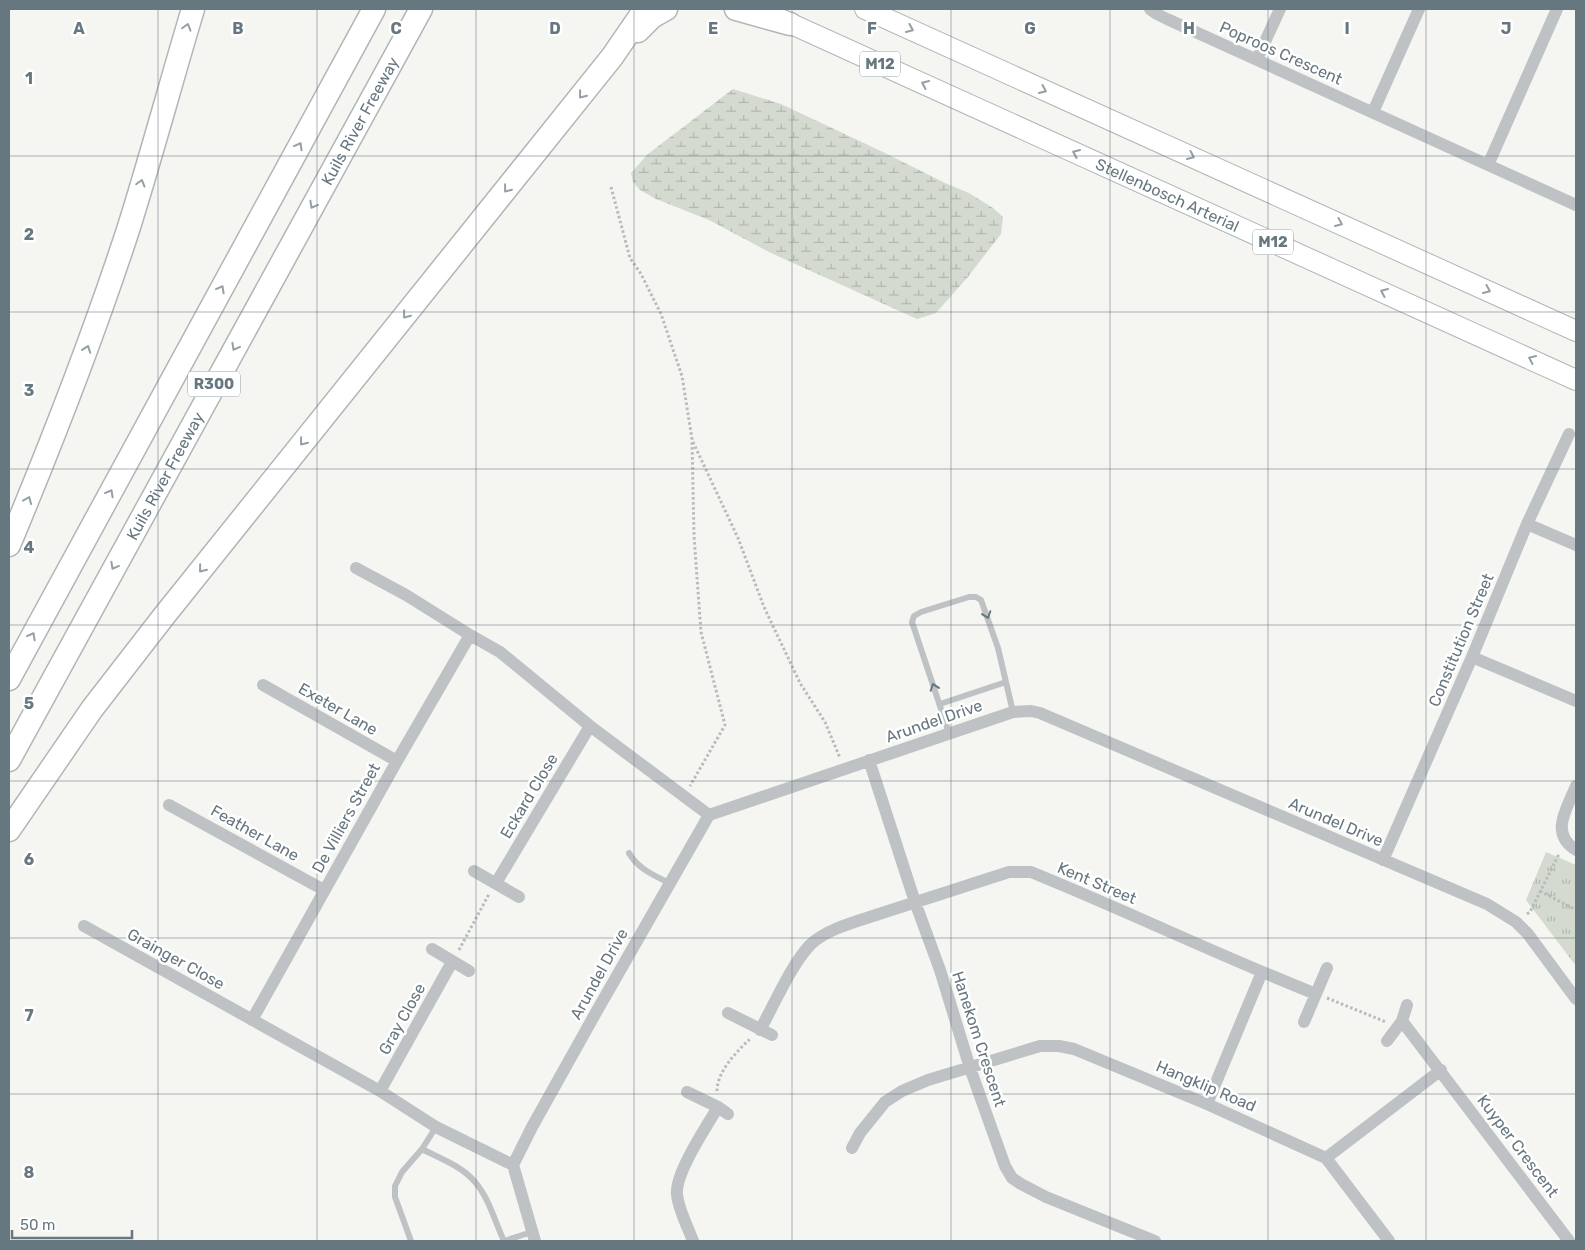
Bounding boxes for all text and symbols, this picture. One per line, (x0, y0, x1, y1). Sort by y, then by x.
street label: Poproos Crescent (1217, 17, 1345, 89)
text: A (73, 19, 85, 38)
text: B (232, 19, 244, 38)
text: C (390, 19, 402, 38)
text: D (549, 19, 561, 38)
text: E (708, 19, 718, 38)
text: F (867, 19, 877, 38)
text: G (1024, 19, 1036, 38)
text: H (1183, 19, 1195, 38)
text: I (1344, 19, 1350, 38)
text: J (1501, 19, 1511, 38)
one-way arrow (905, 23, 914, 33)
one-way arrow (182, 24, 192, 32)
road number: M12 (860, 52, 900, 76)
street label: Kuils River Freeway (317, 53, 402, 188)
text: 1 (25, 69, 33, 88)
one-way arrow (921, 80, 930, 91)
one-way arrow (1038, 83, 1047, 94)
one-way arrow (579, 89, 587, 98)
one-way arrow (293, 143, 303, 152)
one-way arrow (1073, 149, 1082, 159)
one-way arrow (1186, 150, 1195, 161)
street label: Stellenbosch Arterial (1093, 154, 1242, 235)
one-way arrow (136, 179, 146, 188)
one-way arrow (505, 183, 513, 192)
one-way arrow (309, 199, 319, 208)
one-way arrow (1334, 217, 1343, 228)
text: 2 (24, 225, 34, 244)
road number: M12 (1253, 230, 1293, 254)
one-way arrow (1482, 284, 1491, 295)
one-way arrow (215, 285, 225, 294)
one-way arrow (1380, 288, 1389, 299)
one-way arrow (402, 310, 411, 319)
one-way arrow (231, 342, 241, 351)
one-way arrow (81, 345, 91, 353)
one-way arrow (1528, 355, 1537, 366)
road number: R300 (188, 372, 240, 396)
text: 3 (24, 381, 34, 400)
street label: Kuils River Freeway (122, 408, 208, 543)
one-way arrow (301, 436, 309, 445)
one-way arrow (104, 489, 114, 498)
one-way arrow (21, 496, 32, 505)
text: 4 (24, 538, 35, 557)
one-way arrow (110, 561, 120, 570)
one-way arrow (200, 563, 208, 572)
street label: Constitution Street (1424, 571, 1498, 709)
one-way arrow (981, 610, 991, 618)
one-way arrow (26, 632, 36, 641)
street label: Exeter Lane (295, 679, 381, 739)
one-way arrow (930, 683, 940, 692)
text: 5 (24, 694, 34, 713)
street label: Arundel Drive (883, 696, 985, 746)
street label: Eckard Close (496, 750, 562, 842)
street label: De Villiers Street (308, 760, 384, 876)
street label: Arundel Drive (1286, 794, 1386, 850)
street label: Feather Lane (208, 801, 302, 865)
text: 6 (24, 850, 34, 869)
street label: Kent Street (1055, 858, 1139, 908)
street label: Grainger Close (124, 924, 228, 994)
street label: Arundel Drive (566, 925, 632, 1023)
street label: Hanekom Crescent (948, 969, 1010, 1109)
street label: Gray Close (375, 980, 429, 1058)
text: 7 (24, 1006, 34, 1025)
street label: Hangklip Road (1153, 1056, 1259, 1116)
street label: Kuyper Crescent (1473, 1091, 1563, 1201)
text: 8 (24, 1163, 35, 1182)
scale bar (12, 1208, 132, 1240)
text: 50 m (20, 1216, 55, 1234)

